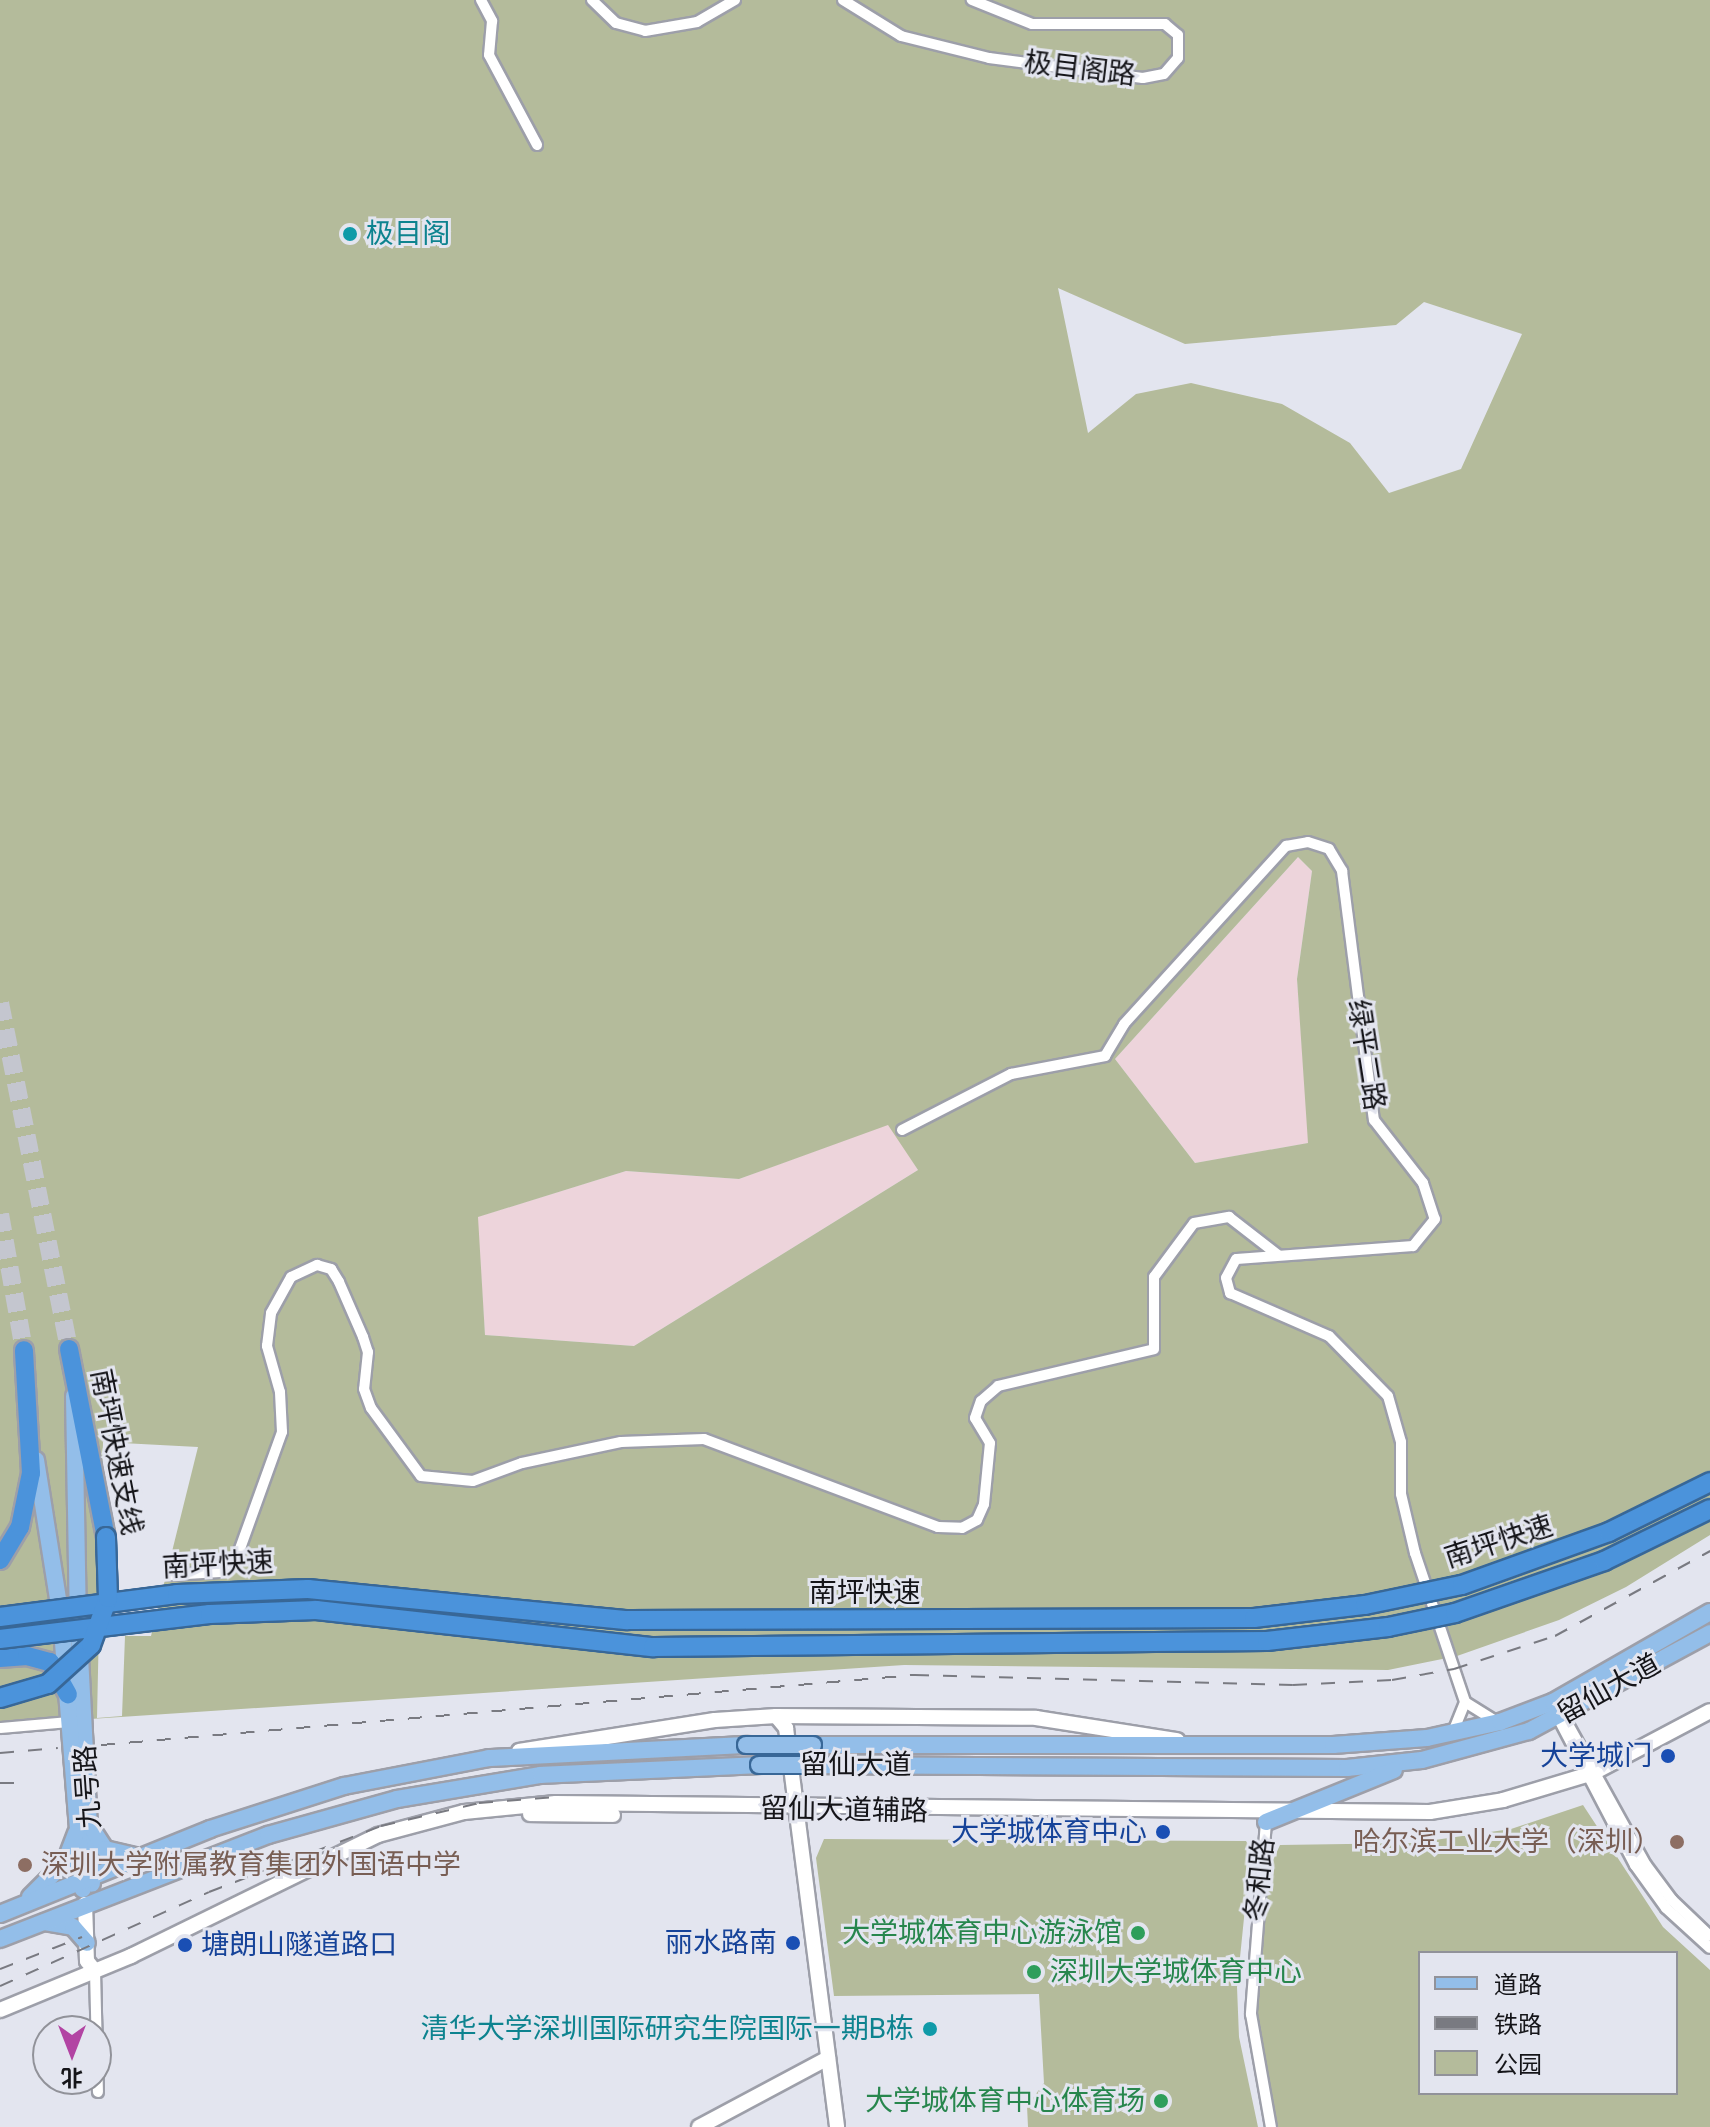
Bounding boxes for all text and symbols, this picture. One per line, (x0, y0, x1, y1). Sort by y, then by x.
street label: 极目阁路 (1022, 46, 1138, 92)
place label: 极目阁 (366, 217, 450, 251)
marker: 极目阁 (341, 225, 359, 243)
street label: 绿平二路 (1341, 997, 1391, 1113)
street label: 南坪快速支线 (83, 1366, 149, 1538)
street label: 南坪快速 (1441, 1509, 1557, 1575)
street label: 南坪快速 (161, 1545, 275, 1585)
street label: 南坪快速 (809, 1576, 921, 1610)
street label: 留仙大道 (1552, 1647, 1666, 1731)
place label: 大学城门 (1540, 1739, 1652, 1773)
street label: 九号路 (68, 1744, 108, 1830)
marker: 大学城门 (1659, 1747, 1677, 1765)
street label: 留仙大道 (800, 1748, 912, 1782)
street label: 留仙大道辅路 (760, 1792, 928, 1828)
place label: 大学城体育中心 (951, 1815, 1147, 1849)
marker: 大学城体育中心 (1154, 1823, 1172, 1841)
place label: 哈尔滨工业大学（深圳） (1353, 1825, 1661, 1859)
marker: 哈尔滨工业大学（深圳） (1668, 1833, 1686, 1851)
street label: 冬和路 (1239, 1836, 1281, 1924)
place label: 深圳大学附属教育集团外国语中学 (41, 1848, 461, 1882)
marker: 深圳大学附属教育集团外国语中学 (16, 1856, 34, 1874)
place label: 大学城体育中心游泳馆 (842, 1916, 1122, 1950)
marker: 大学城体育中心游泳馆 (1129, 1924, 1147, 1942)
place label: 丽水路南 (665, 1926, 777, 1960)
place label: 塘朗山隧道路口 (201, 1928, 397, 1962)
marker: 丽水路南 (784, 1934, 802, 1952)
marker: 塘朗山隧道路口 (176, 1936, 194, 1954)
legend (1418, 1951, 1678, 2095)
place label: 深圳大学城体育中心 (1050, 1955, 1302, 1989)
marker: 深圳大学城体育中心 (1025, 1963, 1043, 1981)
text: 道路 (1494, 1968, 1542, 2001)
text: 铁路 (1494, 2008, 1542, 2041)
place label: 清华大学深圳国际研究生院国际一期B栋 (421, 2012, 914, 2046)
north arrow (32, 2015, 112, 2095)
marker: 清华大学深圳国际研究生院国际一期B栋 (921, 2020, 939, 2038)
text: 公园 (1494, 2048, 1542, 2081)
text: 北 (61, 2062, 83, 2093)
place label: 大学城体育中心体育场 (865, 2084, 1145, 2118)
marker: 大学城体育中心体育场 (1152, 2092, 1170, 2110)

